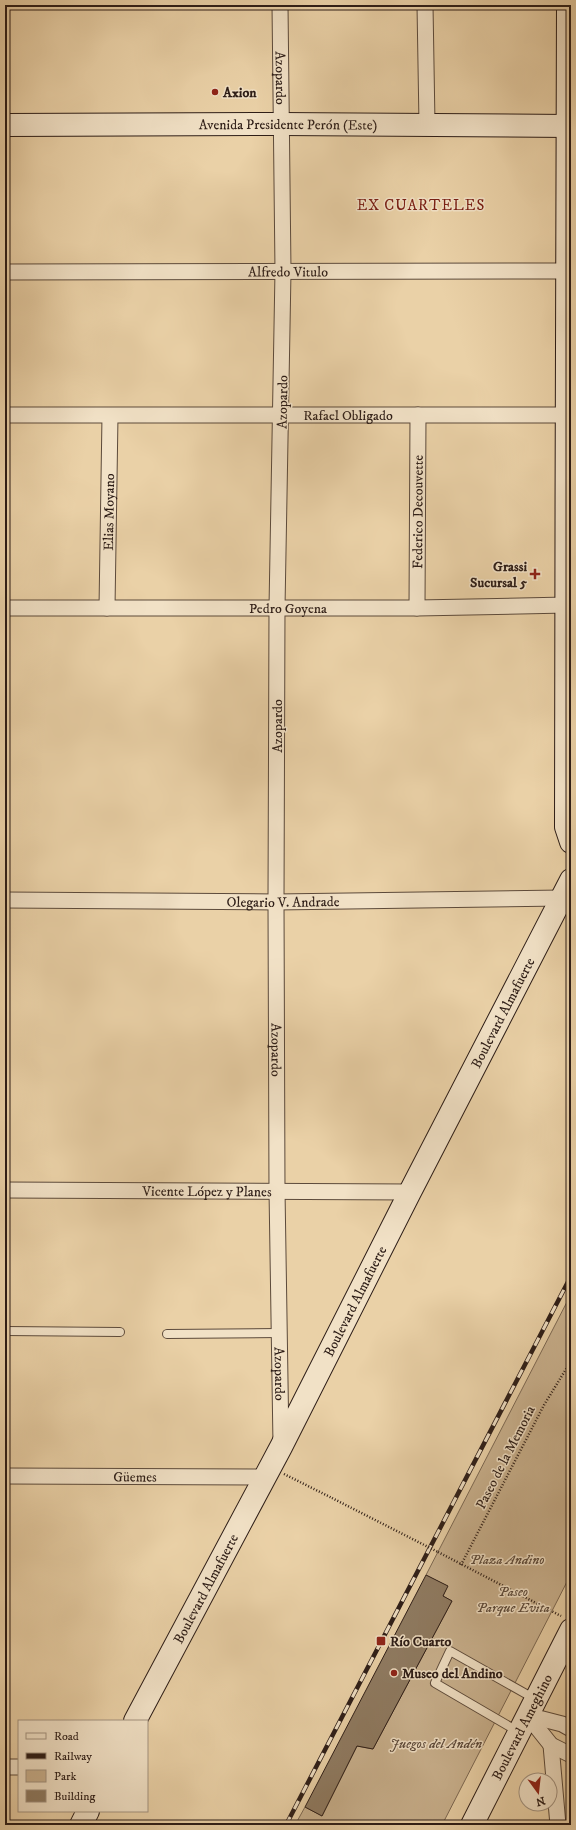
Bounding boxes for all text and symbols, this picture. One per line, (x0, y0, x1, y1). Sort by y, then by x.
street label: Azopardo (271, 51, 289, 105)
place label: Axion (222, 84, 257, 102)
marker: Axion (210, 87, 220, 97)
street label: Avenida Presidente Perón (Este) (199, 116, 378, 135)
district label: EX CUARTELES (357, 196, 485, 215)
street label: Alfredo Vitulo (248, 263, 328, 282)
street label: Azopardo (274, 375, 292, 429)
street label: Rafael Obligado (303, 407, 393, 425)
street label: Federico Decouvette (409, 455, 428, 569)
street label: Elias Moyano (100, 473, 119, 551)
place label: Grassi Sucursal 5 (470, 558, 527, 592)
marker: Grassi Sucursal 5 (530, 569, 540, 579)
street label: Pedro Goyena (249, 600, 327, 618)
street label: Azopardo (269, 699, 287, 753)
street label: Olegario V. Andrade (226, 893, 340, 912)
street label: Boulevard Almafuerte (467, 955, 539, 1071)
street label: Azopardo (266, 1023, 285, 1077)
street label: Vicente López y Planes (141, 1183, 272, 1201)
street label: Boulevard Almafuerte (320, 1243, 391, 1360)
street label: Azopardo (269, 1347, 288, 1401)
street label: Paseo de la Memoria (472, 1403, 540, 1512)
street label: Güemes (113, 1468, 157, 1487)
street label: Boulevard Almafuerte (170, 1531, 243, 1647)
park label: Plaza Andino (469, 1551, 545, 1569)
park label: Paseo Parque Evita (476, 1583, 550, 1617)
place label: Río Cuarto (390, 1633, 451, 1651)
marker: Río Cuarto (375, 1635, 387, 1647)
place label: Museo del Andino (402, 1665, 503, 1683)
marker: Museo del Andino (389, 1668, 399, 1678)
street label: Boulevard Ameghino (488, 1671, 557, 1784)
legend (18, 1720, 148, 1812)
text: Road (54, 1729, 79, 1744)
park label: Juegos del Andén (390, 1735, 482, 1753)
text: Railway (54, 1749, 92, 1764)
text: Park (54, 1769, 76, 1784)
north arrow (518, 1772, 558, 1812)
text: Building (54, 1789, 95, 1804)
text: N (534, 1793, 547, 1809)

